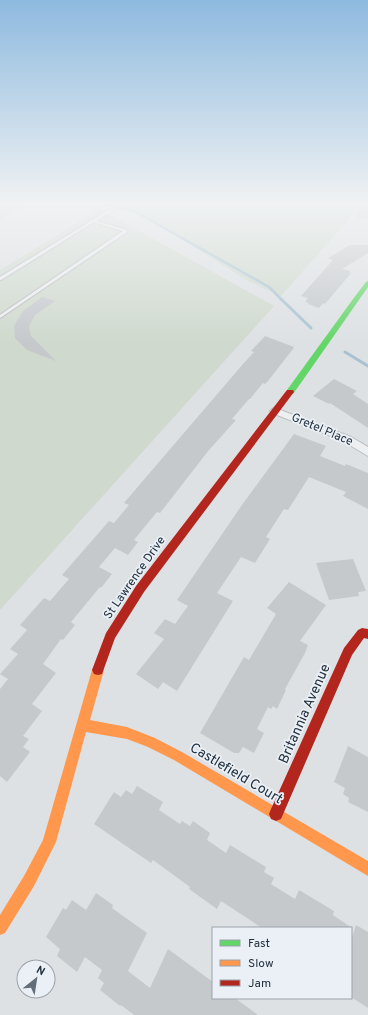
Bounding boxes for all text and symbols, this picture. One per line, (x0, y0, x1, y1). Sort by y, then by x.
street label: Gretel Place (289, 410, 355, 450)
street label: St Lawrence Drive (100, 533, 170, 623)
street label: Britannia Avenue (275, 662, 335, 766)
street label: Castlefield Court (187, 740, 285, 808)
legend (212, 927, 352, 999)
text: Fast (248, 936, 270, 952)
text: Slow (248, 956, 274, 972)
north arrow (16, 959, 56, 999)
text: N (34, 963, 47, 979)
text: Jam (248, 976, 271, 992)

